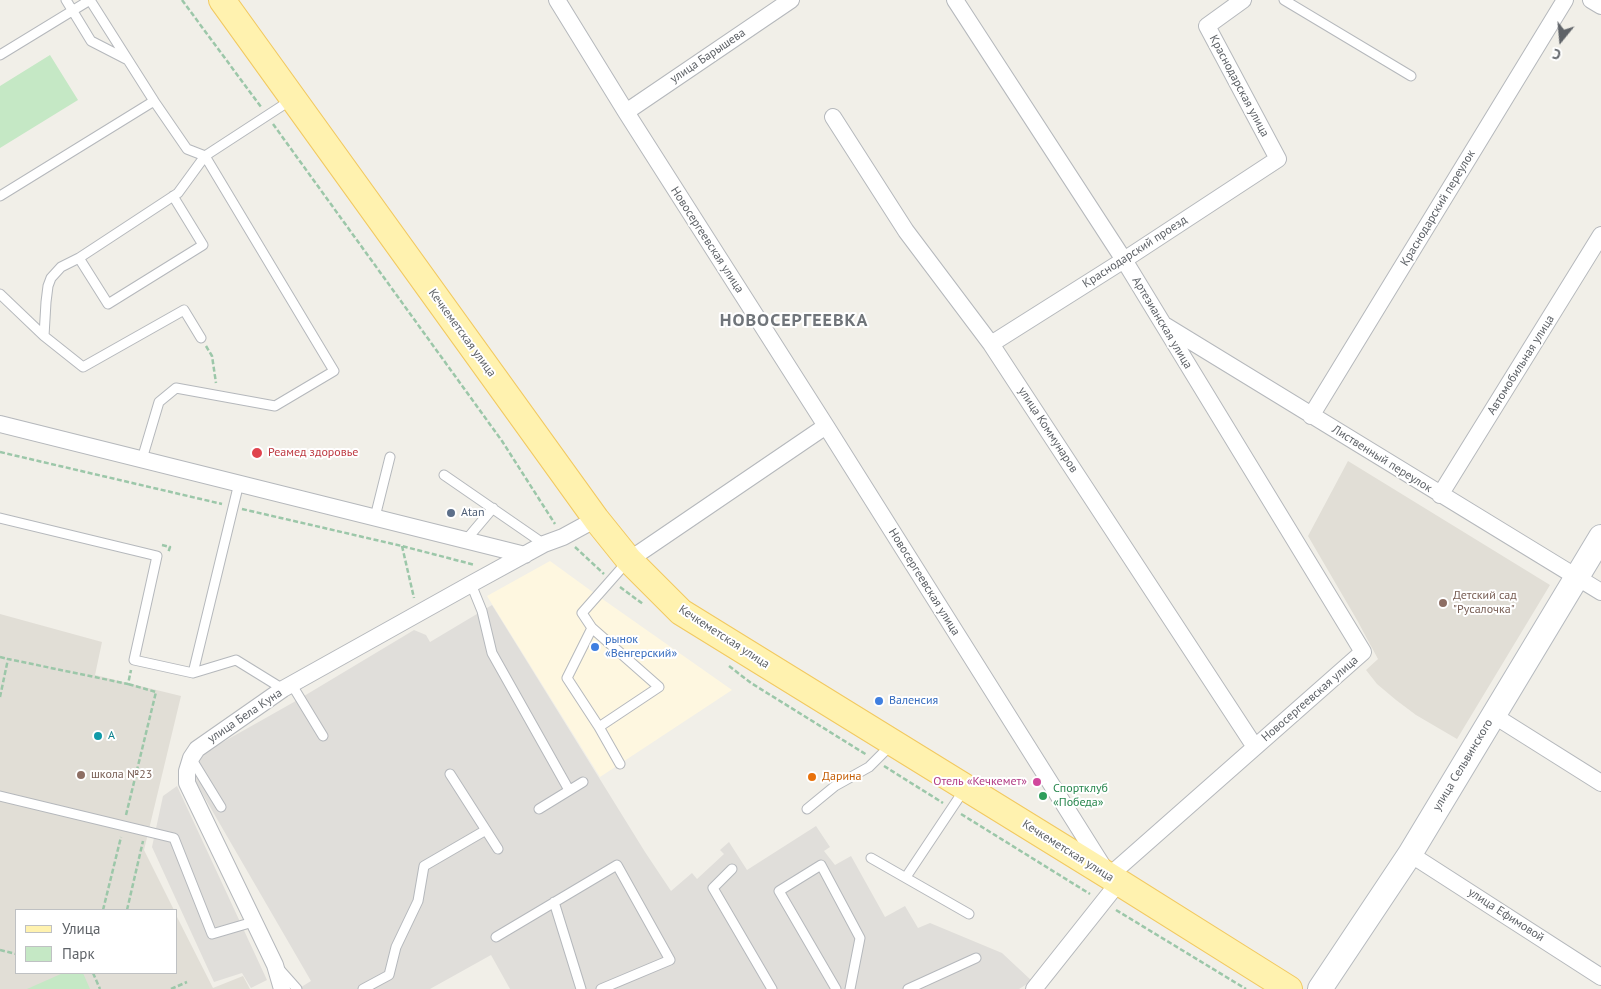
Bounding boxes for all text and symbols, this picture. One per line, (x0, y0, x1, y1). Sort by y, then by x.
north arrow (1536, 15, 1586, 65)
street label: улица Барышева (668, 26, 748, 86)
street label: Краснодарская улица (1206, 33, 1272, 139)
text: С (1550, 45, 1563, 64)
street label: Краснодарский переулок (1398, 147, 1478, 269)
street label: Новосергеевская улица (667, 184, 747, 296)
street label: Краснодарский проезд (1080, 213, 1190, 291)
street label: Артезианская улица (1129, 274, 1195, 372)
street label: Кечкеметская улица (425, 286, 499, 380)
district label: НОВОСЕРГЕЕВКА (718, 310, 870, 332)
street label: Автомобильная улица (1485, 313, 1557, 417)
street label: улица Коммунаров (1015, 385, 1081, 475)
street label: Лиственный переулок (1329, 422, 1435, 496)
marker: Реамед здоровье (250, 446, 264, 460)
place label: Реамед здоровье (268, 446, 358, 460)
place label: Аtan (461, 506, 485, 520)
marker: Аtan (445, 507, 457, 519)
street label: Новосергеевская улица (885, 526, 963, 638)
place label: Детский сад "Русалочка" (1453, 589, 1517, 617)
marker: Детский сад "Русалочка" (1437, 597, 1449, 609)
street label: Кечкеметская улица (676, 602, 772, 672)
place label: рынок «Венгерский» (605, 633, 677, 661)
marker: рынок «Венгерский» (589, 641, 601, 653)
street label: Новосергеевская улица (1259, 653, 1361, 745)
street label: улица Бела Куна (205, 686, 285, 746)
place label: Валенсия (889, 694, 938, 708)
marker: Валенсия (873, 695, 885, 707)
street label: улица Сельвинского (1430, 716, 1496, 814)
place label: А (108, 729, 115, 743)
marker: А (92, 730, 104, 742)
place label: школа №23 (91, 768, 152, 782)
marker: школа №23 (75, 769, 87, 781)
place label: Дарина (822, 770, 861, 784)
marker: Дарина (806, 771, 818, 783)
place label: Отель «Кечкемет» (933, 775, 1027, 789)
marker: Отель «Кечкемет» (1031, 776, 1043, 788)
place label: Спортклуб «Победа» (1053, 782, 1108, 810)
marker: Спортклуб «Победа» (1037, 790, 1049, 802)
street label: Кечкеметская улица (1020, 817, 1116, 885)
street label: улица Ефимовой (1465, 885, 1547, 945)
legend (15, 909, 178, 974)
text: Улица (62, 919, 100, 938)
text: Парк (62, 944, 95, 963)

